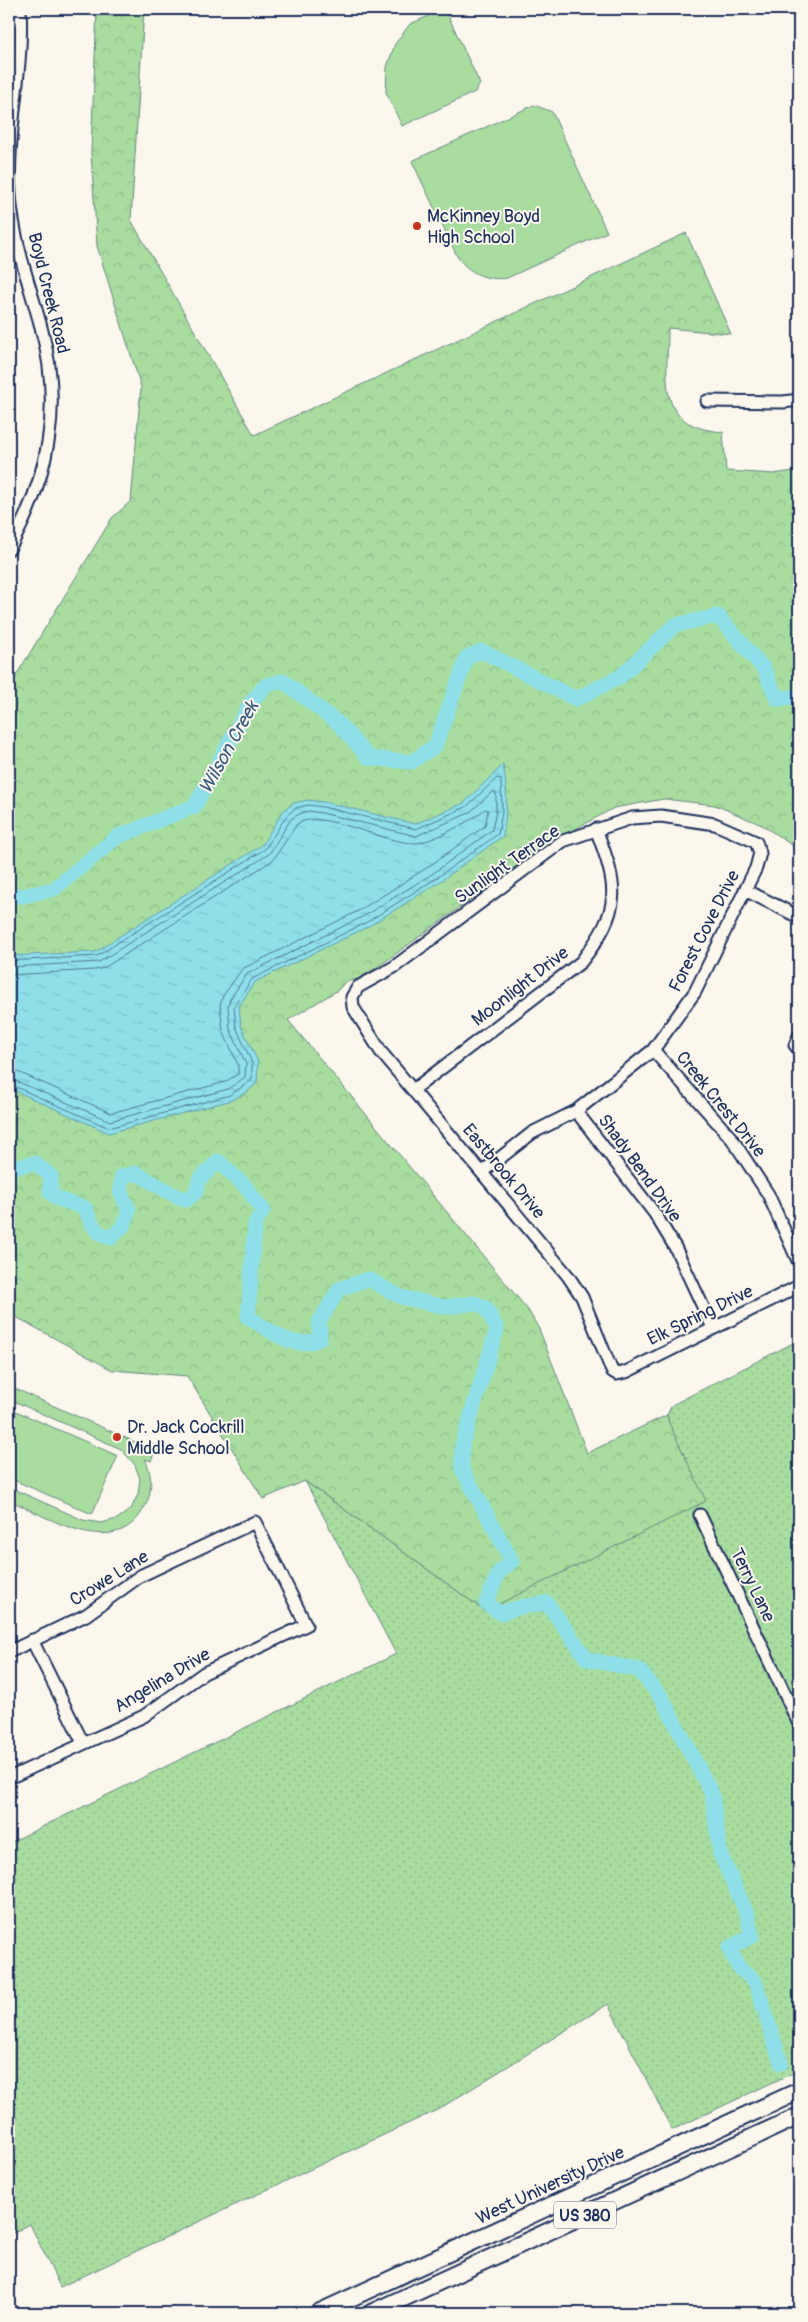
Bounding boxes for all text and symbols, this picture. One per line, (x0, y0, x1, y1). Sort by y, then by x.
place label: McKinney Boyd High School (427, 205, 540, 249)
marker: McKinney Boyd High School (411, 220, 423, 232)
street label: Boyd Creek Road (22, 230, 75, 356)
water label: Wilson Creek (194, 695, 265, 798)
street label: Sunlight Terrace (450, 820, 564, 909)
street label: Forest Cove Drive (664, 866, 745, 996)
street label: Moonlight Drive (467, 941, 574, 1031)
street label: Creek Crest Drive (671, 1047, 771, 1162)
street label: Shady Bend Drive (593, 1110, 687, 1227)
street label: Eastbrook Drive (457, 1119, 550, 1224)
street label: Elk Spring Drive (643, 1280, 757, 1351)
place label: Dr. Jack Cockrill Middle School (127, 1416, 245, 1460)
marker: Dr. Jack Cockrill Middle School (111, 1431, 123, 1443)
street label: Crowe Lane (66, 1545, 153, 1612)
street label: Terry Lane (725, 1545, 780, 1626)
street label: Angelina Drive (110, 1643, 215, 1718)
street label: West University Drive (472, 2141, 628, 2230)
road number: US 380 (554, 2202, 616, 2228)

